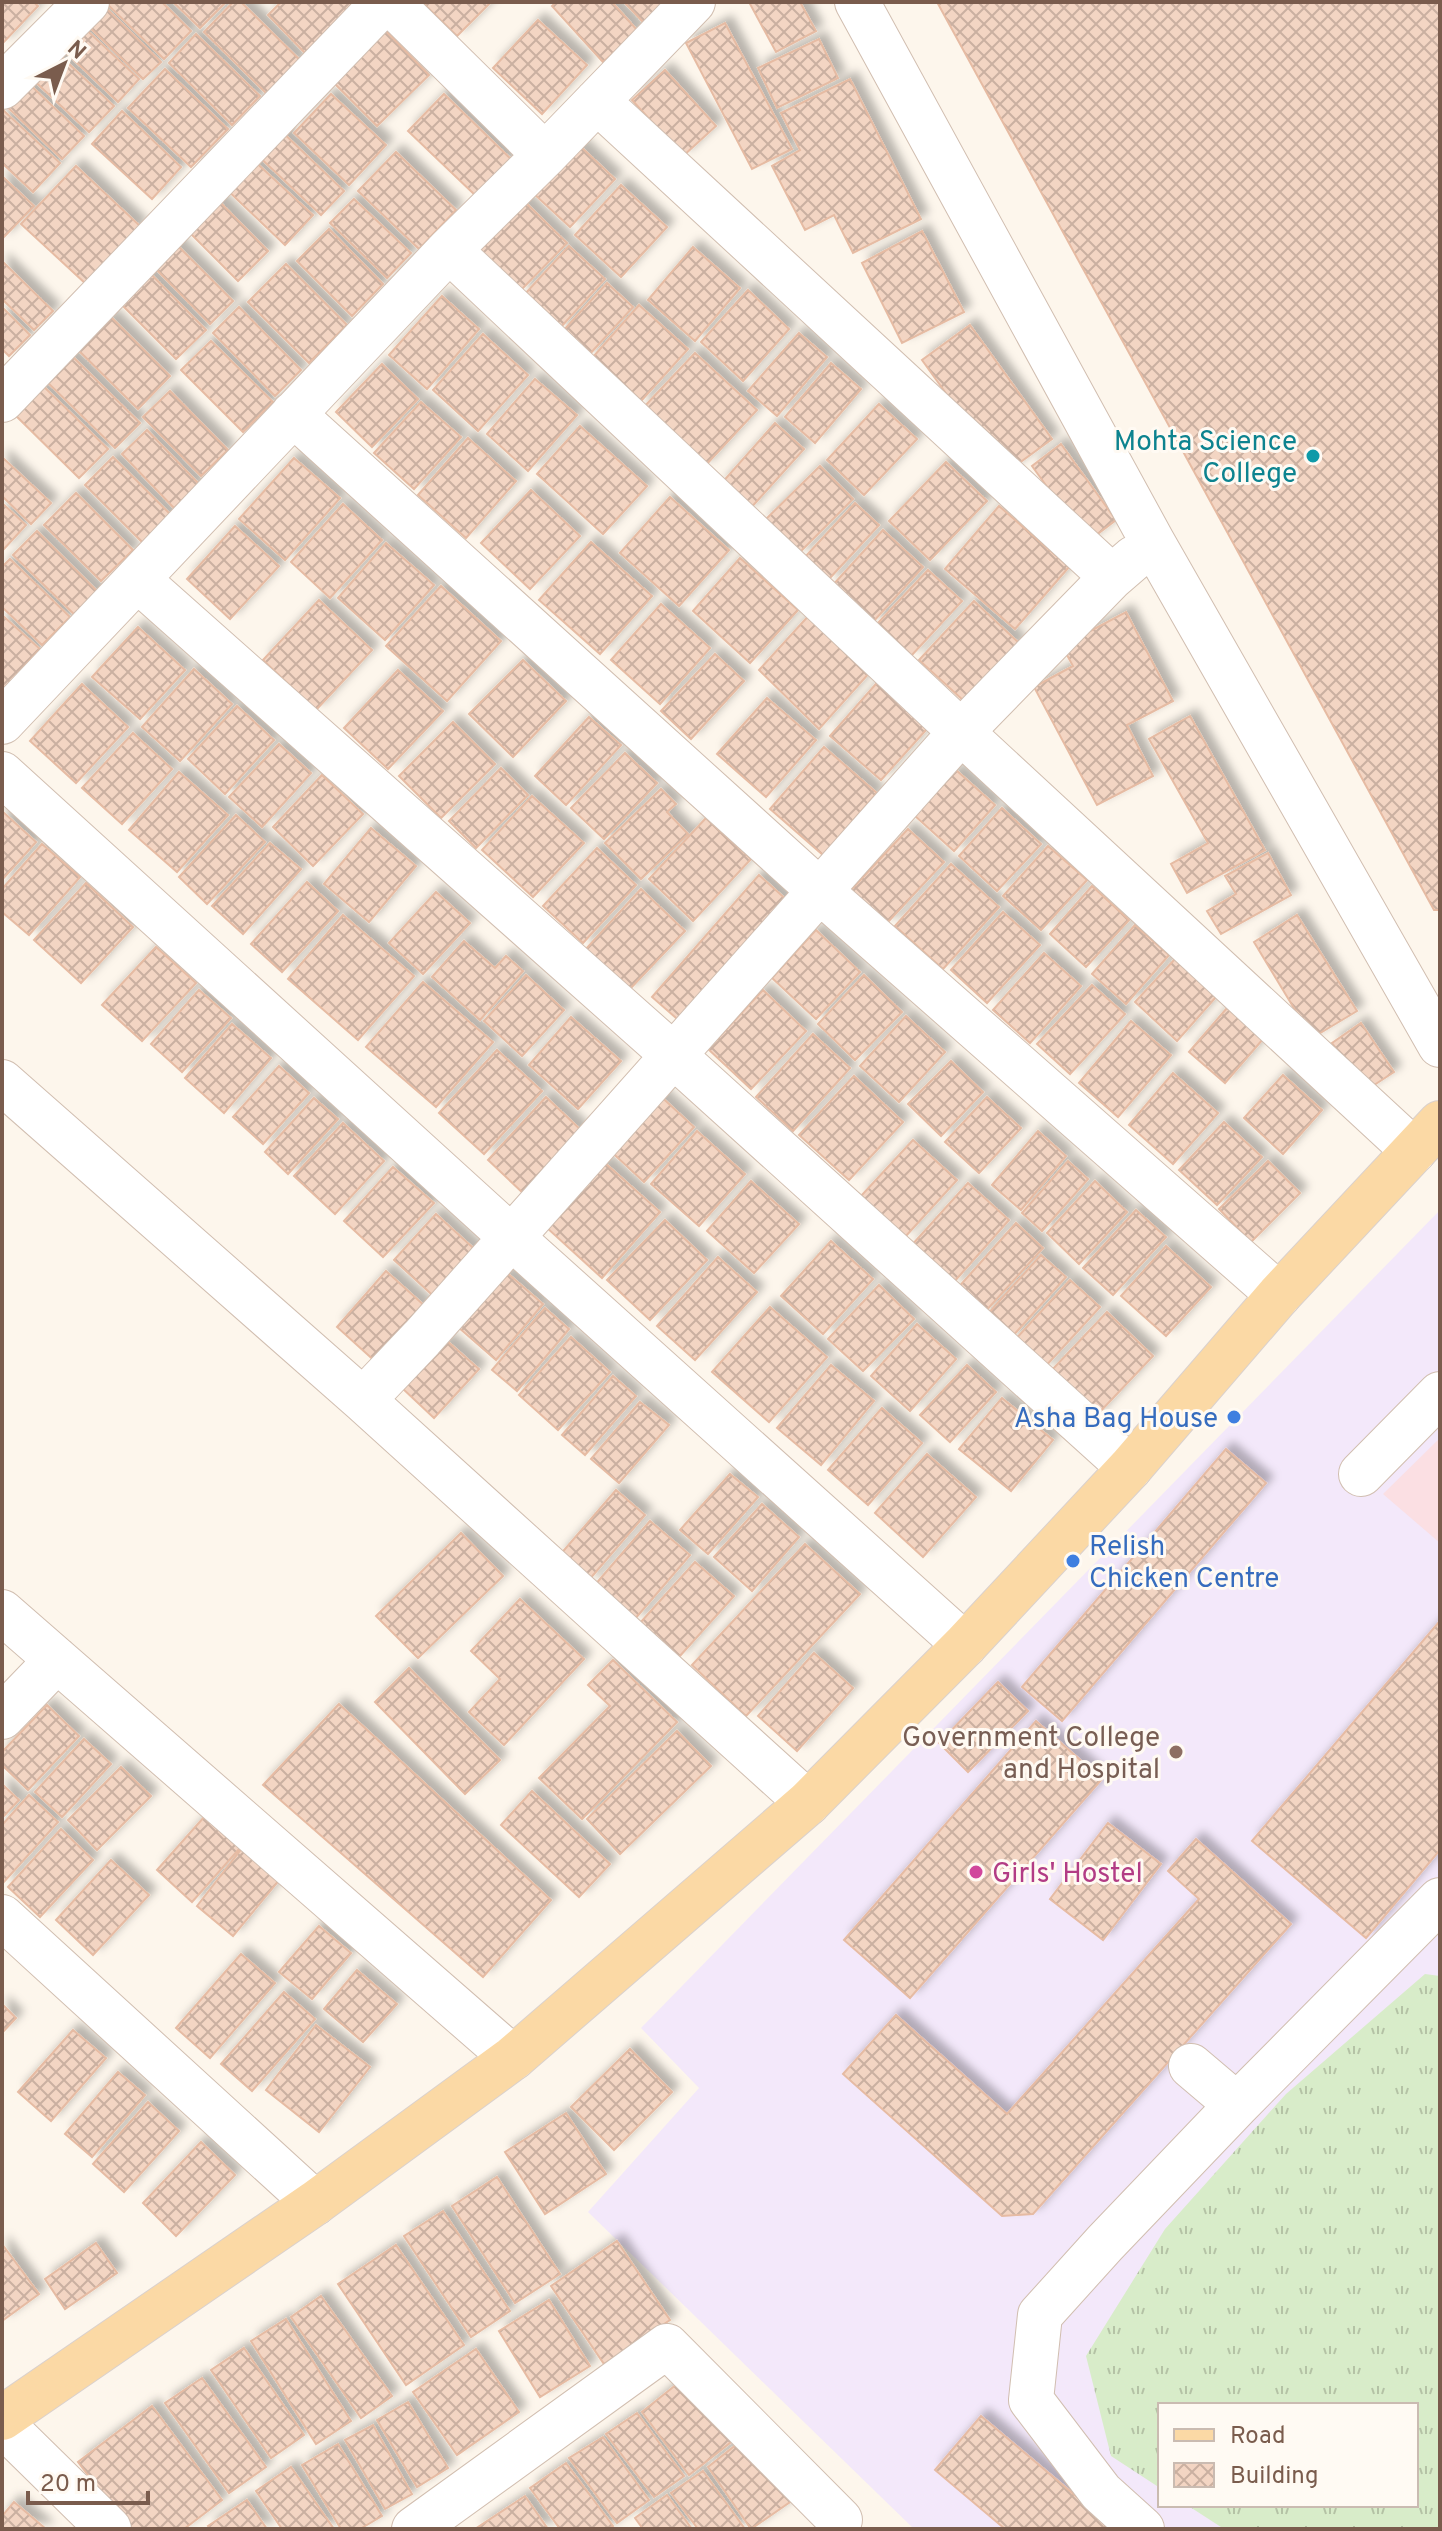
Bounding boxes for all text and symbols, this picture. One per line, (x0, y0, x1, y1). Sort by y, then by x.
north arrow (24, 24, 104, 104)
text: N (61, 36, 91, 66)
place label: Mohta Science College (1114, 425, 1297, 493)
marker: Mohta Science College (1304, 447, 1322, 465)
place label: Asha Bag House (1014, 1402, 1218, 1438)
marker: Asha Bag House (1225, 1408, 1243, 1426)
place label: Relish Chicken Centre (1089, 1530, 1279, 1598)
marker: Relish Chicken Centre (1064, 1552, 1082, 1570)
place label: Government College and Hospital (902, 1721, 1160, 1789)
marker: Government College and Hospital (1167, 1743, 1185, 1761)
place label: Girls' Hostel (992, 1857, 1143, 1893)
marker: Girls' Hostel (967, 1863, 985, 1881)
legend (1158, 2403, 1418, 2507)
text: Road (1230, 2422, 1286, 2452)
scale bar (28, 2455, 148, 2505)
text: Building (1230, 2462, 1319, 2492)
text: 20 m (40, 2470, 96, 2500)

